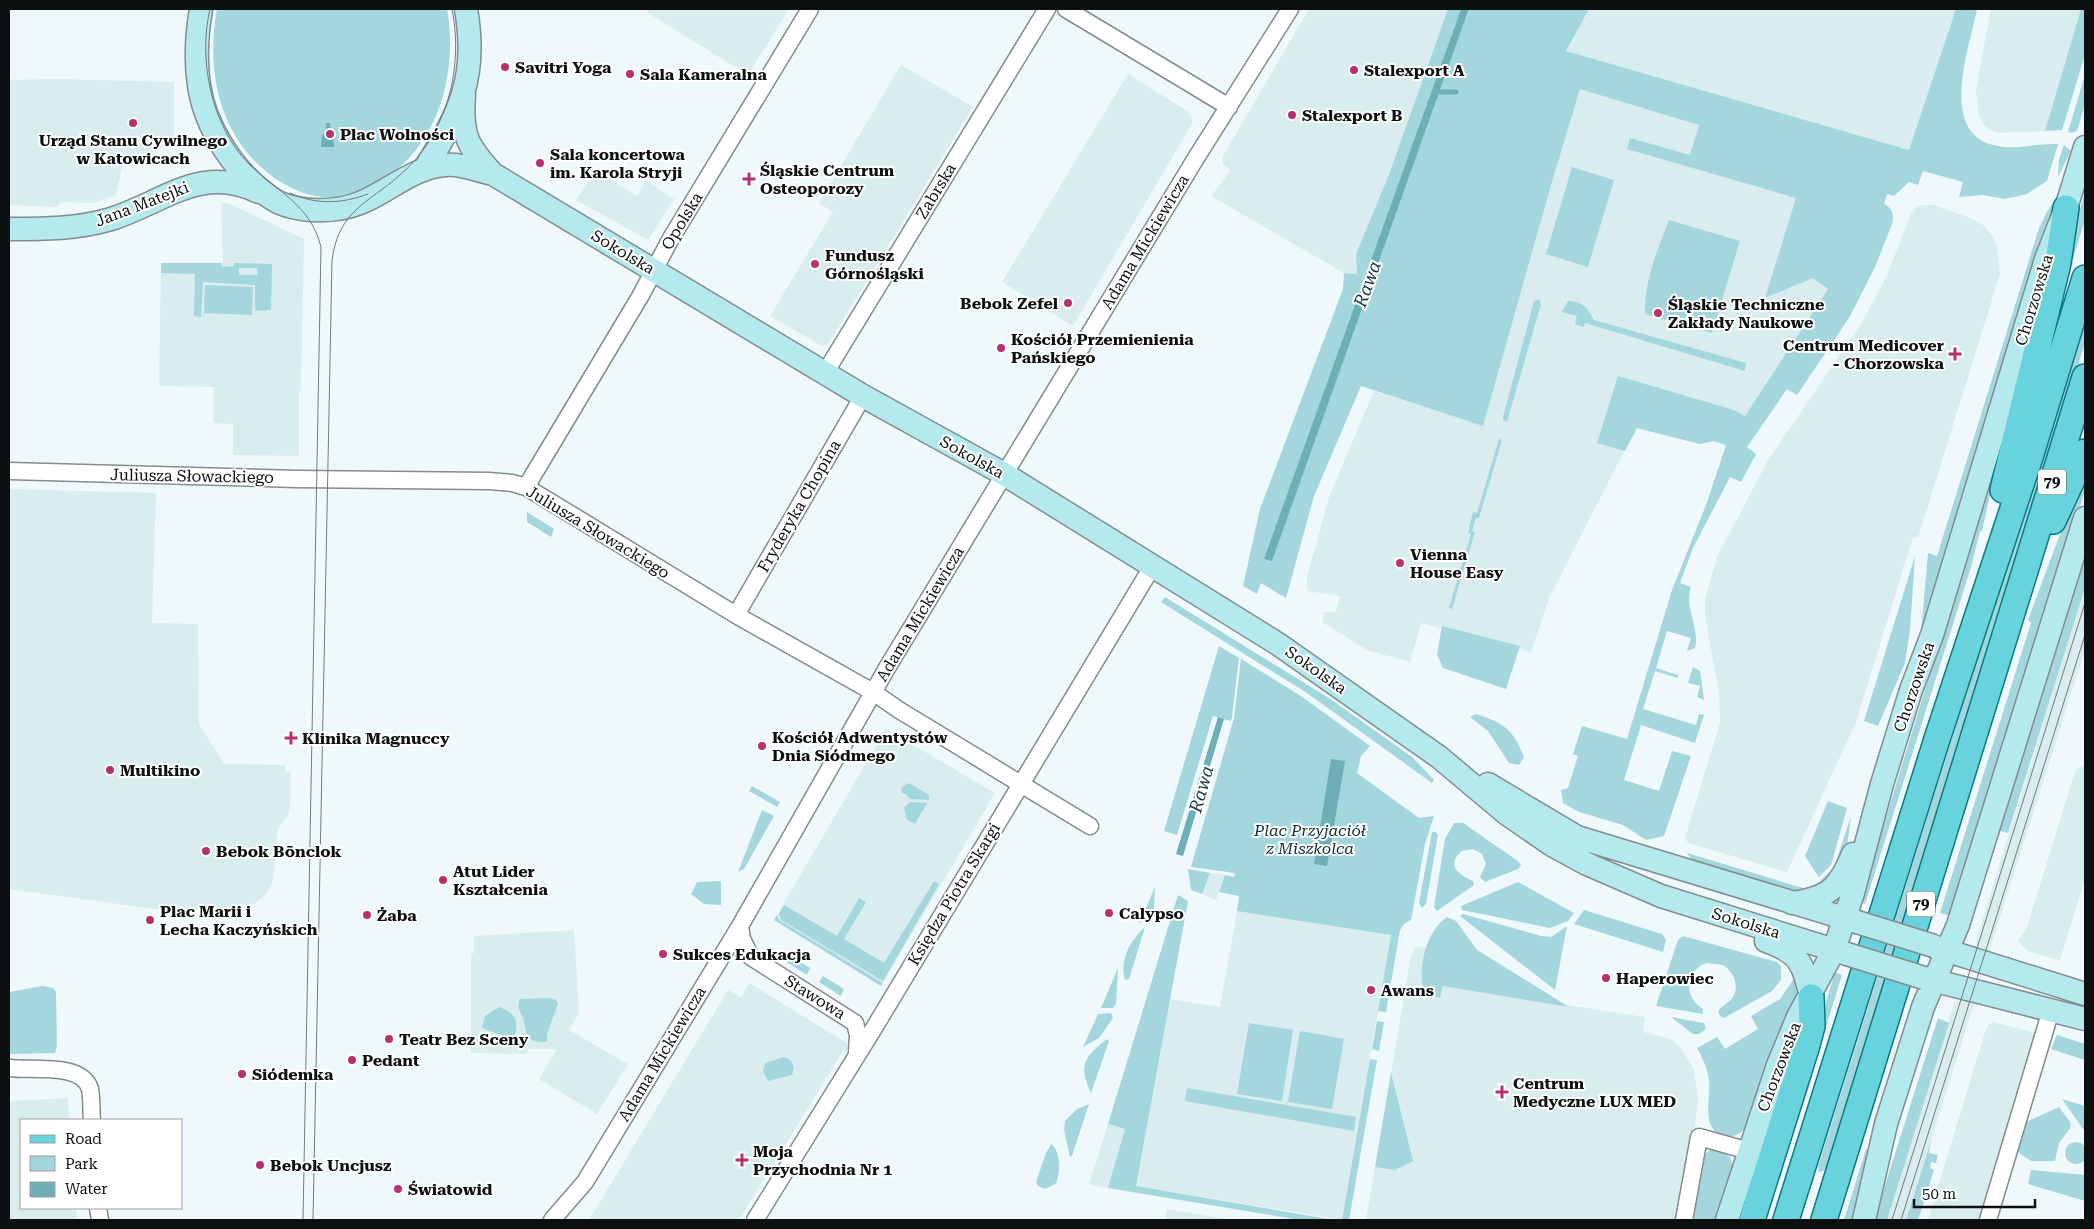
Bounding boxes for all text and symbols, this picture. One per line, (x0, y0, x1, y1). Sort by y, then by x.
place label: Savitri Yoga (515, 58, 612, 77)
marker: Savitri Yoga (499, 61, 511, 73)
place label: Stalexport A (1364, 61, 1465, 80)
marker: Stalexport A (1348, 64, 1360, 76)
place label: Sala Kameralna (640, 65, 767, 84)
marker: Sala Kameralna (624, 68, 636, 80)
place label: Stalexport B (1302, 106, 1402, 125)
marker: Stalexport B (1286, 109, 1298, 121)
marker: Urząd Stanu Cywilnego w Katowicach (127, 117, 139, 129)
place label: Plac Wolności (340, 125, 455, 144)
marker: Plac Wolności (324, 128, 336, 140)
place label: Urząd Stanu Cywilnego w Katowicach (39, 131, 227, 168)
place label: Sala koncertowa im. Karola Stryji (550, 145, 686, 182)
marker: Sala koncertowa im. Karola Stryji (534, 157, 546, 169)
street label: Zabrska (912, 159, 960, 222)
place label: Śląskie Centrum Osteoporozy (760, 161, 895, 198)
street label: Adama Mickiewicza (1097, 171, 1193, 313)
marker: Śląskie Centrum Osteoporozy (742, 172, 756, 186)
street label: Jana Matejki (93, 177, 191, 231)
street label: Opolska (657, 188, 707, 253)
street label: Sokolska (588, 226, 658, 278)
place label: Fundusz Górnośląski (825, 246, 925, 283)
street label: Chorzowska (2011, 252, 2057, 348)
marker: Fundusz Górnośląski (809, 258, 821, 270)
water label: Rawa (1349, 258, 1385, 311)
place label: Bebok Zefel (960, 294, 1059, 313)
place label: Śląskie Techniczne Zakłady Naukowe (1668, 295, 1824, 332)
marker: Bebok Zefel (1062, 297, 1074, 309)
marker: Śląskie Techniczne Zakłady Naukowe (1652, 307, 1664, 319)
place label: Kościół Przemienienia Pańskiego (1011, 330, 1194, 367)
place label: Centrum Medicover - Chorzowska (1783, 336, 1945, 373)
marker: Kościół Przemienienia Pańskiego (995, 342, 1007, 354)
marker: Centrum Medicover - Chorzowska (1948, 347, 1962, 361)
street label: Sokolska (937, 432, 1008, 483)
street label: Fryderyka Chopina (753, 436, 845, 575)
street label: Juliusza Słowackiego (110, 465, 274, 487)
road number: 79 (2038, 470, 2066, 494)
street label: Juliusza Słowackiego (523, 482, 673, 582)
street label: Adama Mickiewicza (872, 543, 968, 685)
place label: Vienna House Easy (1410, 545, 1504, 582)
marker: Vienna House Easy (1394, 557, 1406, 569)
street label: Chorzowska (1890, 639, 1938, 735)
street label: Sokolska (1282, 642, 1351, 698)
place label: Kościół Adwentystów Dnia Siódmego (772, 728, 948, 765)
place label: Klinika Magnuccy (302, 729, 450, 748)
marker: Klinika Magnuccy (284, 731, 298, 745)
marker: Kościół Adwentystów Dnia Siódmego (756, 740, 768, 752)
place label: Multikino (120, 761, 200, 780)
water label: Rawa (1184, 763, 1218, 816)
marker: Multikino (104, 764, 116, 776)
street label: Księdza Piotra Skargi (904, 819, 1004, 969)
park label: Plac Przyjaciół z Miszkolca (1253, 821, 1367, 858)
place label: Bebok Bōnclok (216, 842, 342, 861)
marker: Bebok Bōnclok (200, 845, 212, 857)
place label: Atut Lider Kształcenia (453, 862, 548, 899)
marker: Atut Lider Kształcenia (437, 874, 449, 886)
road number: 79 (1907, 892, 1935, 916)
place label: Plac Marii i Lecha Kaczyńskich (160, 902, 318, 939)
place label: Calypso (1119, 904, 1184, 923)
street label: Sokolska (1710, 904, 1783, 942)
place label: Żaba (377, 906, 417, 925)
marker: Calypso (1103, 907, 1115, 919)
marker: Żaba (361, 909, 373, 921)
marker: Plac Marii i Lecha Kaczyńskich (144, 914, 156, 926)
place label: Sukces Edukacja (673, 945, 811, 964)
marker: Sukces Edukacja (657, 948, 669, 960)
place label: Haperowiec (1616, 969, 1714, 988)
street label: Stawowa (781, 971, 849, 1023)
marker: Haperowiec (1600, 972, 1612, 984)
place label: Awans (1381, 981, 1434, 1000)
street label: Adama Mickiewicza (614, 983, 710, 1125)
marker: Awans (1365, 984, 1377, 996)
street label: Chorzowska (1753, 1019, 1805, 1114)
place label: Teatr Bez Sceny (399, 1030, 529, 1049)
marker: Teatr Bez Sceny (383, 1033, 395, 1045)
place label: Pedant (362, 1051, 420, 1070)
marker: Pedant (346, 1054, 358, 1066)
place label: Siódemka (252, 1065, 334, 1084)
marker: Siódemka (236, 1068, 248, 1080)
place label: Centrum Medyczne LUX MED (1513, 1074, 1676, 1111)
marker: Centrum Medyczne LUX MED (1495, 1085, 1509, 1099)
legend (20, 1119, 182, 1209)
text: Road (65, 1130, 102, 1148)
place label: Moja Przychodnia Nr 1 (753, 1142, 892, 1179)
marker: Moja Przychodnia Nr 1 (735, 1153, 749, 1167)
text: Park (65, 1155, 99, 1173)
place label: Bebok Uncjusz (270, 1156, 391, 1175)
marker: Bebok Uncjusz (254, 1159, 266, 1171)
scale bar (1914, 1176, 2035, 1208)
text: Water (65, 1180, 107, 1198)
place label: Światowid (408, 1180, 493, 1199)
marker: Światowid (392, 1183, 404, 1195)
text: 50 m (1922, 1185, 1957, 1203)

